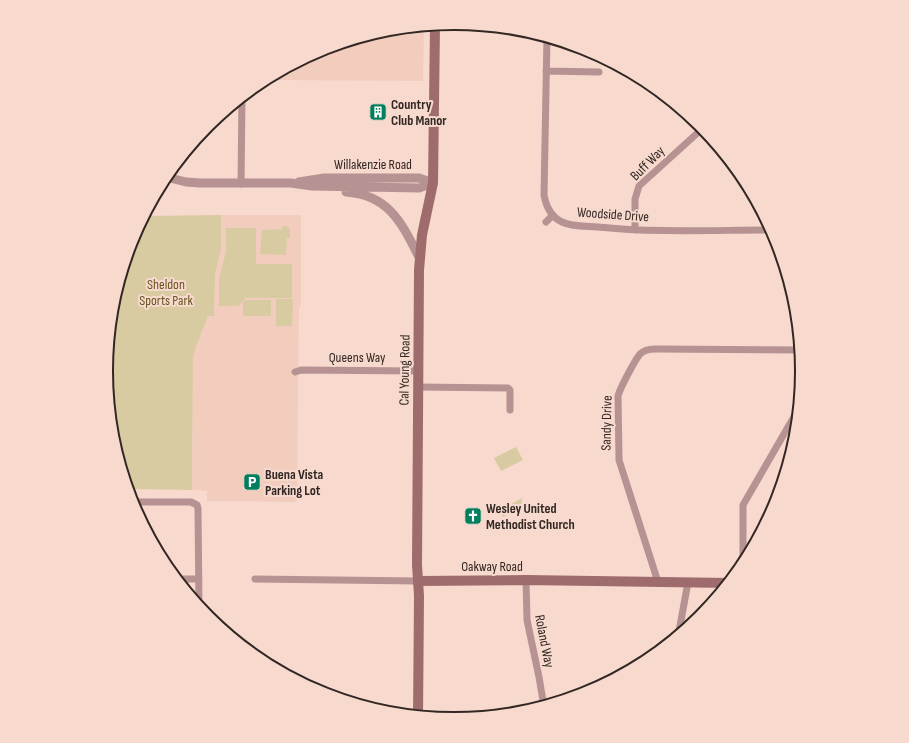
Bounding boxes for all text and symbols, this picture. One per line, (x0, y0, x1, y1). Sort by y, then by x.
place label: Country Club Manor (391, 96, 447, 129)
building icon: Country Club Manor (368, 102, 388, 122)
street label: Buff Way (627, 142, 669, 184)
street label: Willakenzie Road (334, 156, 412, 173)
street label: Woodside Drive (576, 204, 650, 225)
park label: Sheldon Sports Park (139, 276, 193, 309)
street label: Cal Young Road (395, 334, 414, 405)
street label: Queens Way (329, 349, 386, 366)
street label: Sandy Drive (598, 395, 615, 451)
place label: Buena Vista Parking Lot (265, 466, 324, 499)
parking icon: Buena Vista Parking Lot (242, 472, 262, 492)
place label: Wesley United Methodist Church (486, 500, 575, 533)
church icon: Wesley United Methodist Church (463, 506, 483, 526)
street label: Oakway Road (461, 558, 523, 575)
street label: Roland Way (531, 613, 558, 670)

